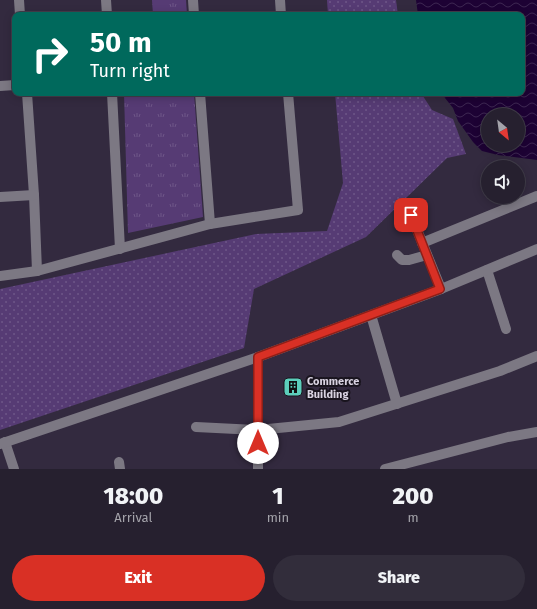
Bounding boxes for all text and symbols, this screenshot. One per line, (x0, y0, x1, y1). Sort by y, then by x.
text: 50 m (90, 26, 152, 59)
icon: right (24, 28, 76, 80)
text: Turn right (90, 60, 170, 82)
north arrow (481, 108, 525, 152)
map controls (481, 108, 525, 204)
button: sound (481, 160, 525, 204)
pin (394, 198, 428, 232)
icon: arrive (400, 204, 422, 226)
place label: Commerce Building (307, 375, 359, 401)
building icon: Commerce Building (282, 376, 304, 398)
position arrow (237, 422, 279, 464)
text: 18:00 (103, 482, 163, 510)
text: 1 (272, 482, 284, 510)
text: 200 (393, 482, 434, 510)
text: Arrival (114, 510, 152, 525)
text: min (267, 510, 289, 525)
text: m (407, 510, 419, 525)
button: Exit (12, 555, 265, 601)
button: Share (273, 555, 525, 601)

